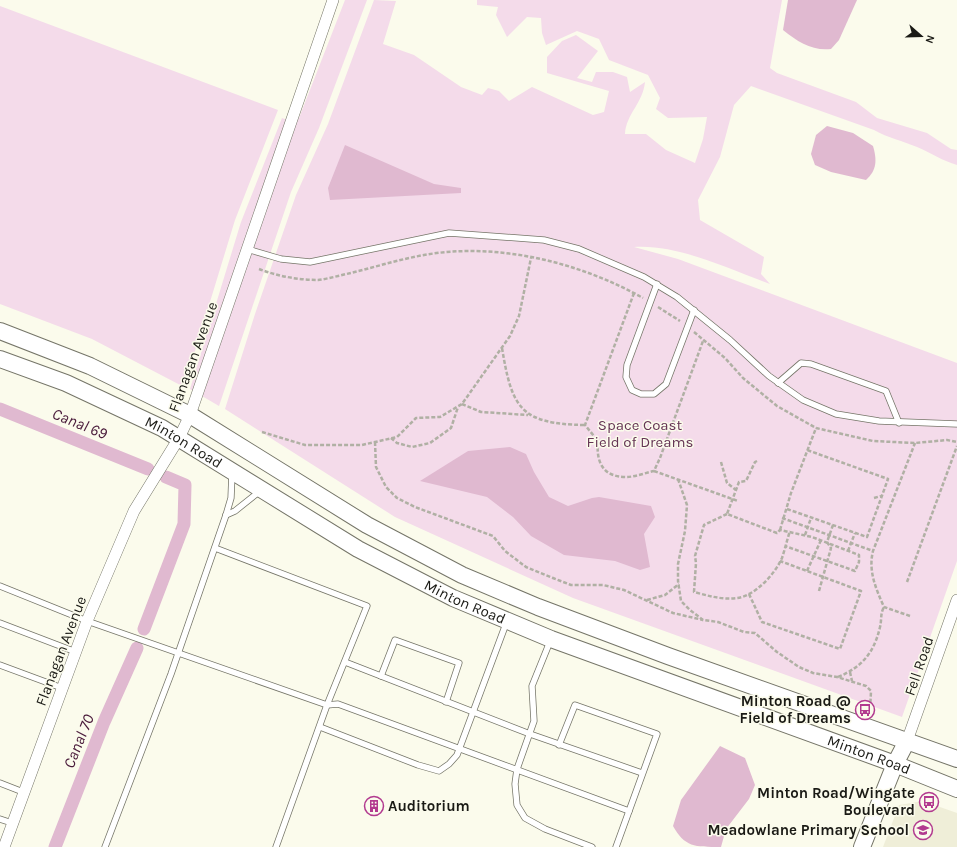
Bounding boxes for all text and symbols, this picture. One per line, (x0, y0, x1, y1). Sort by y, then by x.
north arrow (901, 16, 941, 56)
text: N (922, 33, 937, 45)
street label: Flanagan Avenue (165, 299, 221, 415)
water label: Canal 69 (49, 404, 111, 443)
street label: Minton Road (142, 412, 226, 472)
park label: Space Coast Field of Dreams (587, 416, 693, 451)
street label: Minton Road (421, 576, 508, 628)
street label: Flanagan Avenue (32, 593, 90, 709)
street label: Fell Road (900, 634, 938, 698)
place label: Minton Road @ Field of Dreams (740, 692, 851, 727)
bus stop icon: Minton Road @ Field of Dreams (854, 699, 876, 721)
water label: Canal 70 (59, 711, 98, 771)
street label: Minton Road (825, 731, 913, 778)
place label: Minton Road/Wingate Boulevard (757, 784, 915, 819)
bus stop icon: Minton Road/Wingate Boulevard (918, 791, 940, 813)
building icon: Auditorium (363, 795, 385, 817)
place label: Auditorium (388, 797, 470, 815)
school or university icon: Meadowlane Primary School (912, 819, 934, 841)
place label: Meadowlane Primary School (707, 821, 909, 839)

